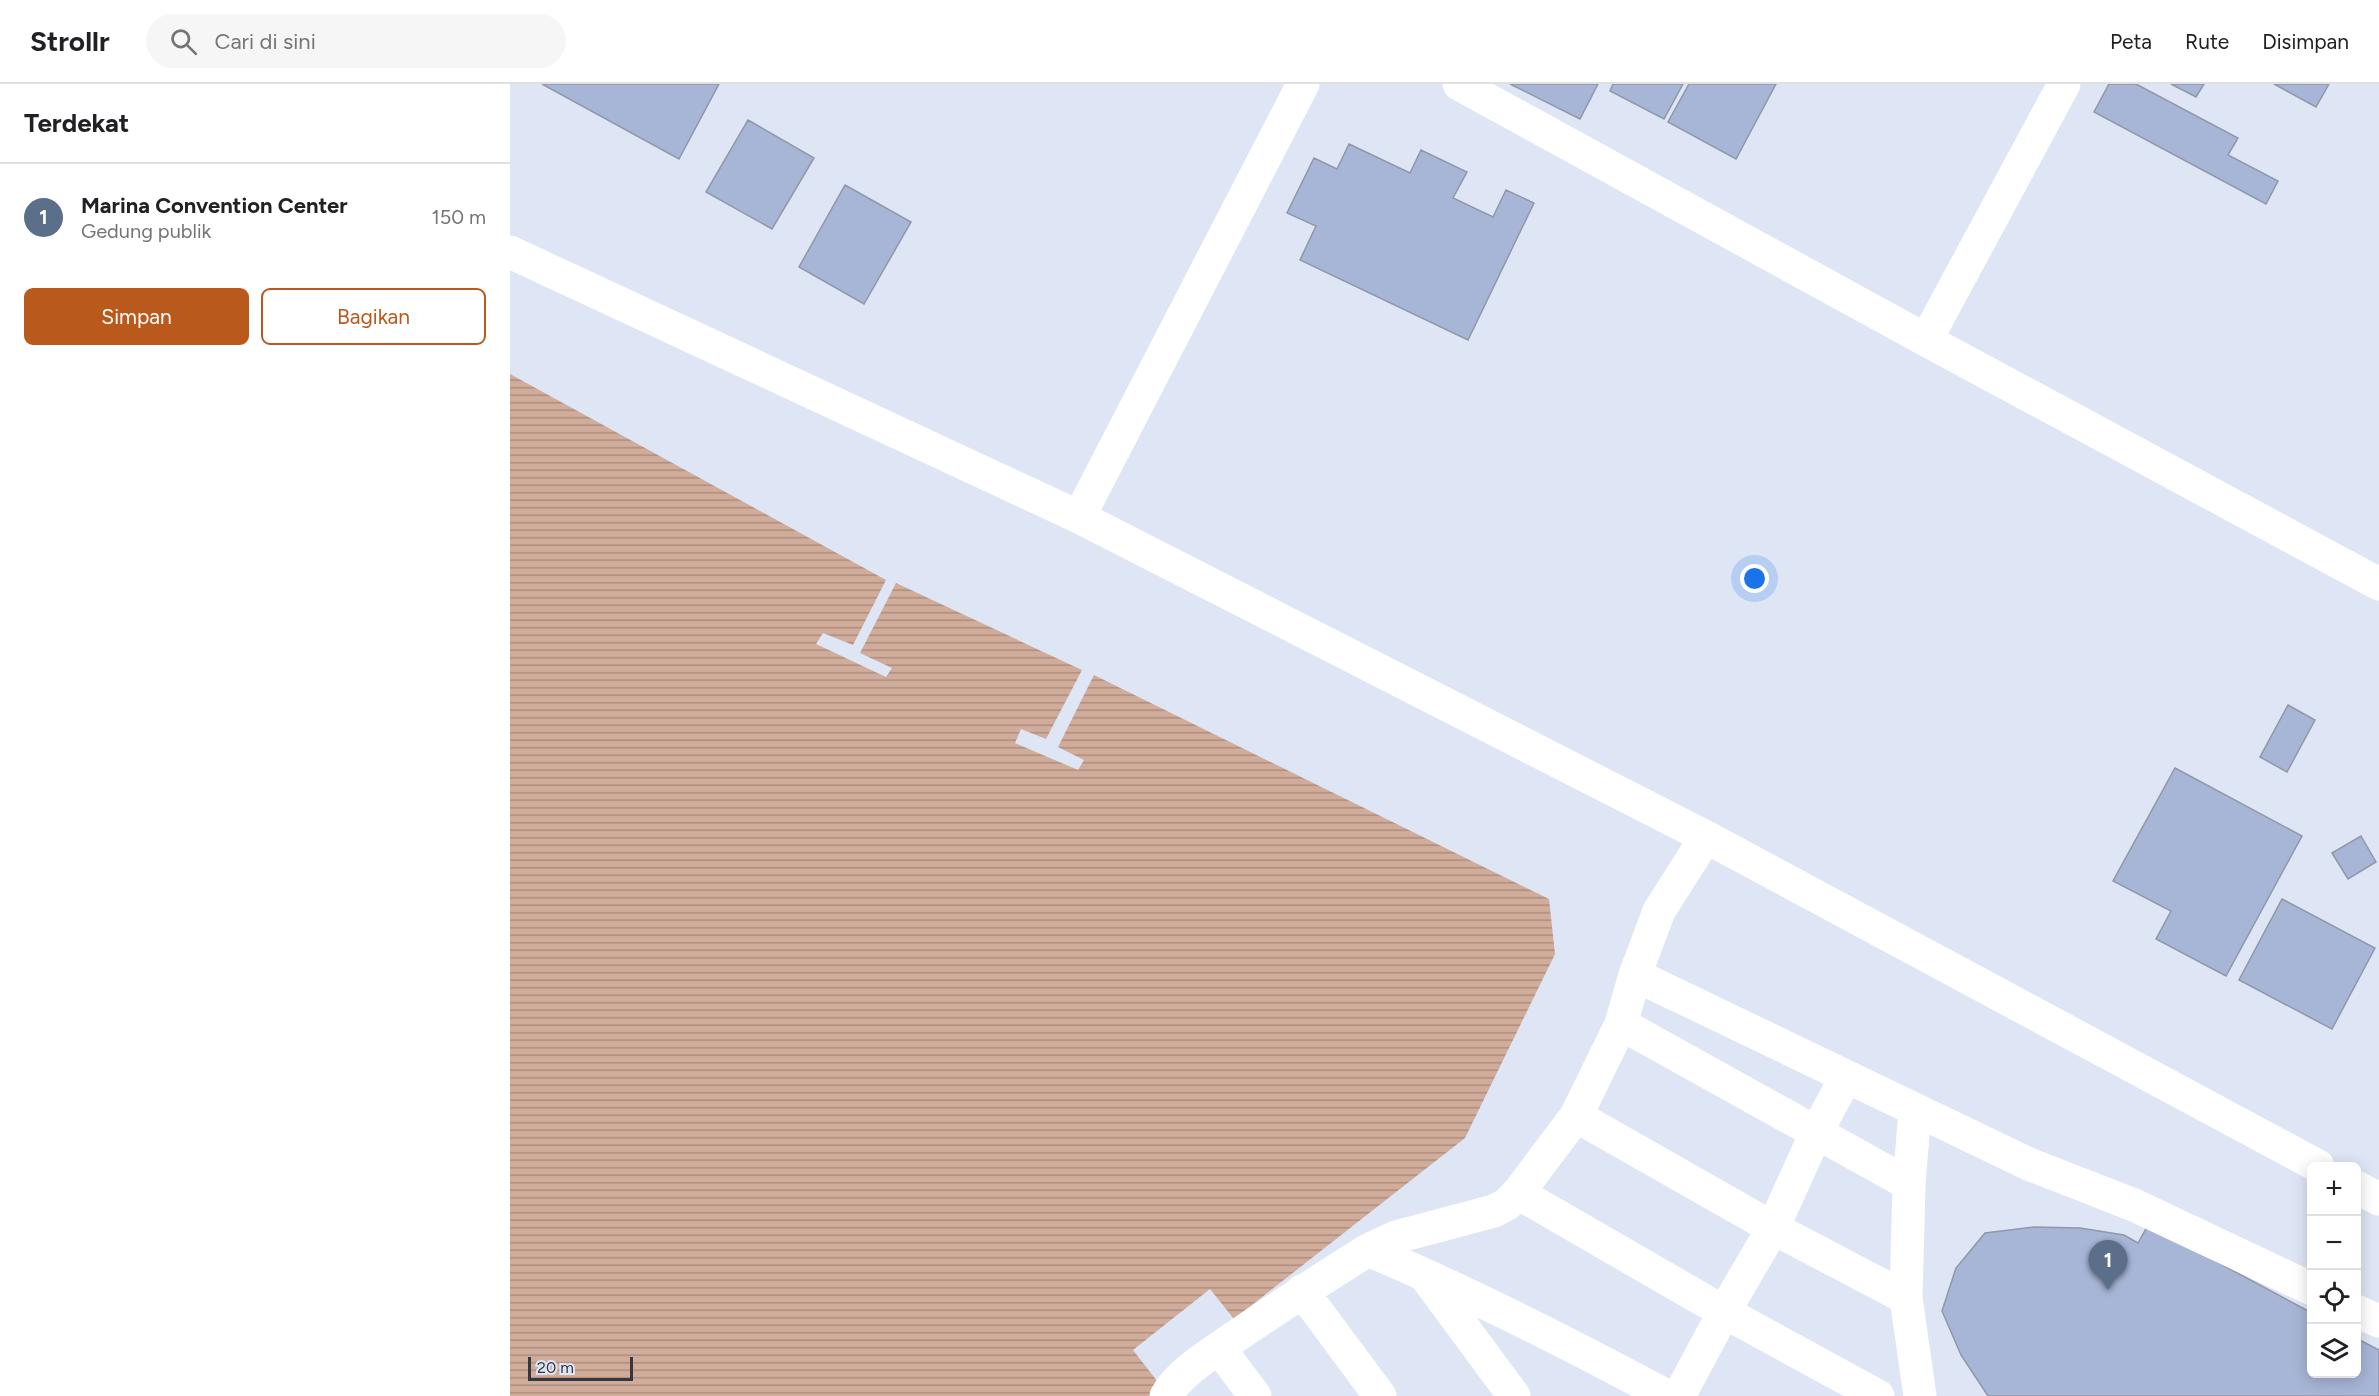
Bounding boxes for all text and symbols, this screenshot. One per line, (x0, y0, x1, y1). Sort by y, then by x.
search box (146, 14, 566, 68)
text: Strollr (30, 24, 110, 58)
icon: search (167, 25, 200, 58)
text: Cari di sini (215, 28, 316, 55)
text: Peta (2110, 29, 2152, 54)
text: Rute (2185, 29, 2229, 54)
text: Disimpan (2262, 29, 2349, 54)
text: Terdekat (24, 107, 129, 139)
text: Marina Convention Center (81, 192, 348, 219)
text: 1 (39, 205, 48, 229)
text: 150 m (431, 205, 486, 229)
text: Gedung publik (81, 219, 211, 243)
button: Simpan (24, 288, 249, 345)
button: Bagikan (261, 288, 486, 345)
your location (1740, 564, 1769, 593)
map controls (2307, 1162, 2361, 1378)
button: + (2307, 1162, 2361, 1216)
button: − (2307, 1216, 2361, 1270)
pin: 1 (2088, 1240, 2128, 1290)
button: locate (2307, 1270, 2361, 1324)
button: layers (2307, 1324, 2361, 1378)
scale bar (528, 1354, 633, 1382)
text: 20 m (537, 1358, 574, 1377)

